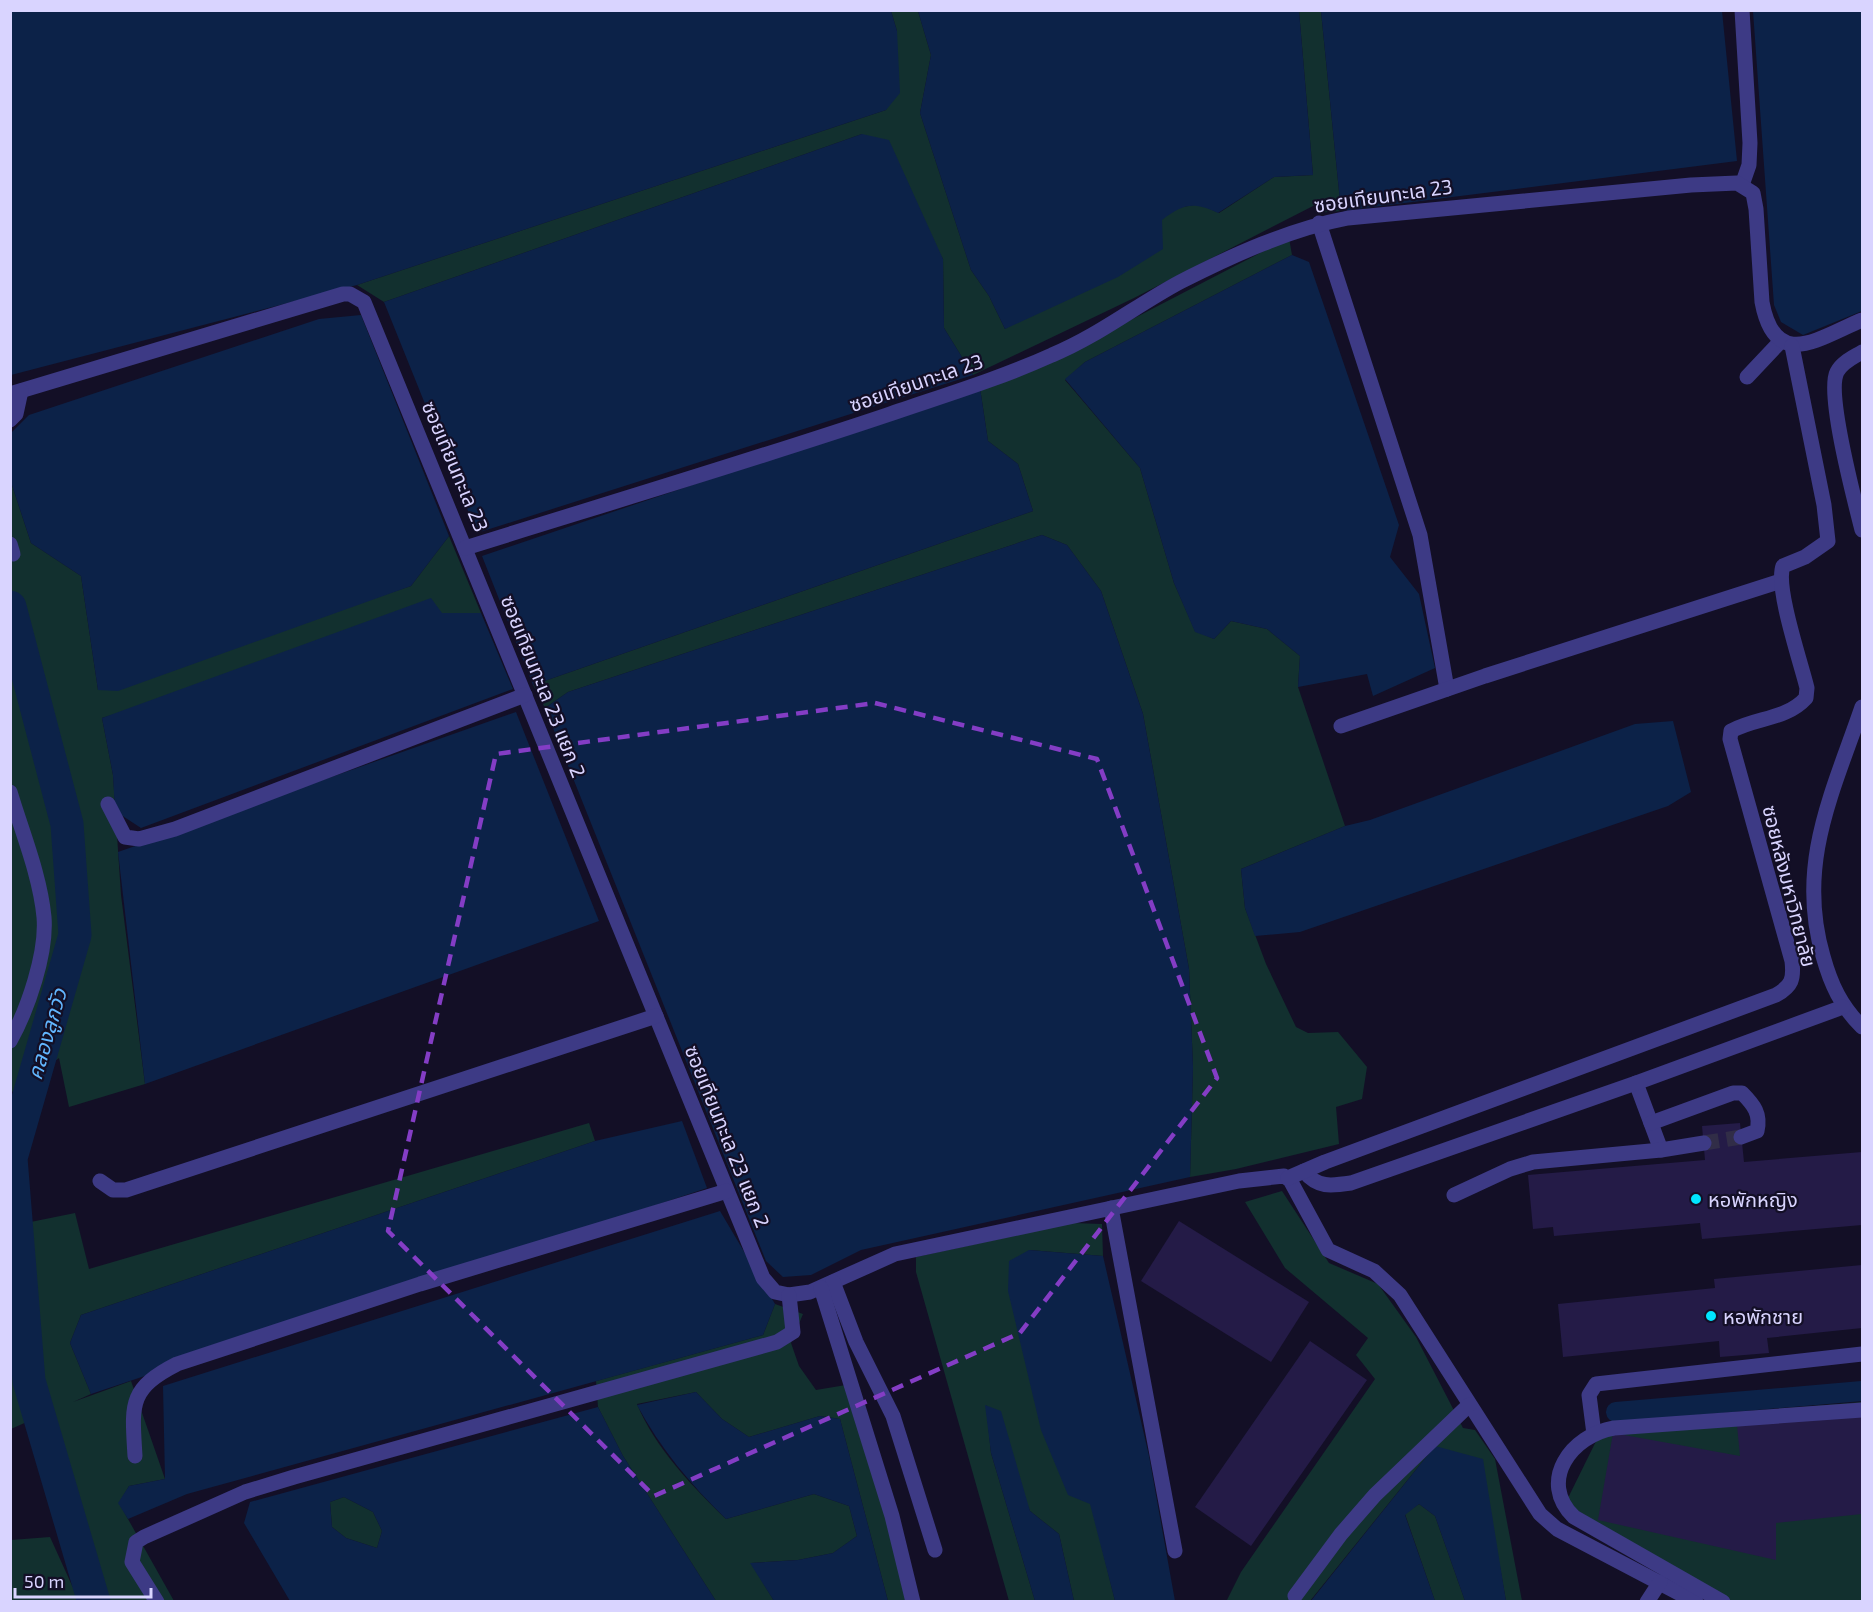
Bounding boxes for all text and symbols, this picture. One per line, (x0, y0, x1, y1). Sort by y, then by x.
street label: ซอยเทียนทะเล 23 (1312, 173, 1454, 217)
street label: ซอยเทียนทะเล 23 (846, 348, 986, 416)
street label: ซอยเทียนทะเล 23 (418, 397, 494, 535)
street label: ซอยเทียนทะเล 23 แยก 2 (496, 591, 592, 781)
street label: ซอยหลังมหาวิทยาลัย (1758, 803, 1822, 969)
water label: คลองลูกวัว (21, 985, 73, 1083)
street label: ซอยเทียนทะเล 23 แยก 2 (680, 1041, 776, 1231)
place label: หอพักหญิง (1708, 1187, 1798, 1211)
marker: หอพักหญิง (1689, 1192, 1703, 1206)
place label: หอพักชาย (1723, 1304, 1803, 1328)
marker: หอพักชาย (1704, 1309, 1718, 1323)
scale bar (15, 1561, 152, 1599)
text: 50 m (24, 1570, 64, 1592)

